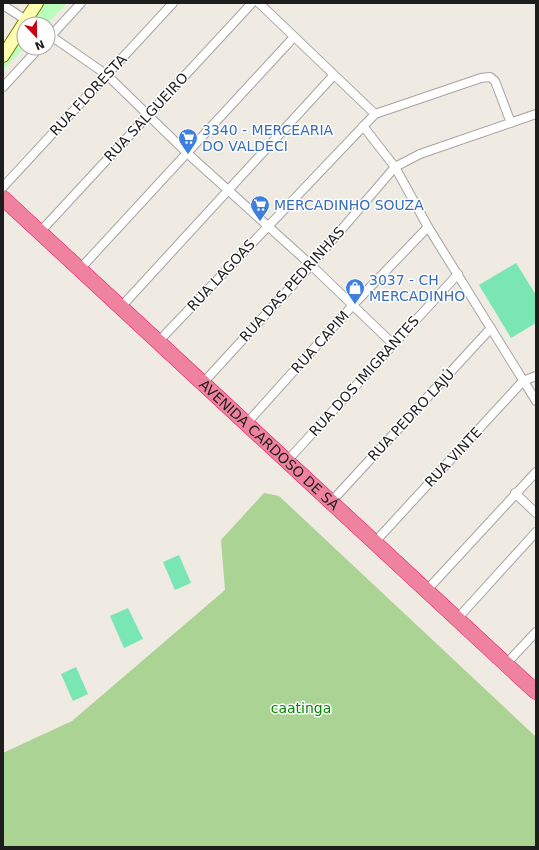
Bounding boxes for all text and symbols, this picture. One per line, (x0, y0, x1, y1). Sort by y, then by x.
north arrow (16, 16, 56, 56)
text: N (33, 37, 46, 53)
street label: RUA FLORESTA (46, 51, 130, 139)
street label: RUA SALGUEIRO (101, 69, 191, 165)
place label: 3340 - MERCEARIA DO VALDECI (202, 122, 334, 154)
supermarket icon: 3340 - MERCEARIA DO VALDECI (177, 127, 199, 155)
supermarket icon: MERCADINHO SOUZA (249, 194, 271, 222)
place label: MERCADINHO SOUZA (274, 197, 424, 213)
street label: RUA DAS PEDRINHAS (236, 223, 348, 345)
street label: RUA LAGOAS (184, 236, 258, 314)
place label: 3037 - CH MERCADINHO (369, 272, 465, 304)
shop icon: 3037 - CH MERCADINHO (344, 277, 366, 305)
street label: RUA CAPIM (288, 308, 352, 376)
street label: RUA DOS IMIGRANTES (306, 313, 422, 439)
street label: RUA PEDRO LAJÚ (364, 365, 458, 464)
street label: AVENIDA CARDOSO DE SÁ (196, 376, 343, 514)
street label: RUA VINTE (421, 424, 485, 490)
park label: caatinga (271, 700, 331, 716)

